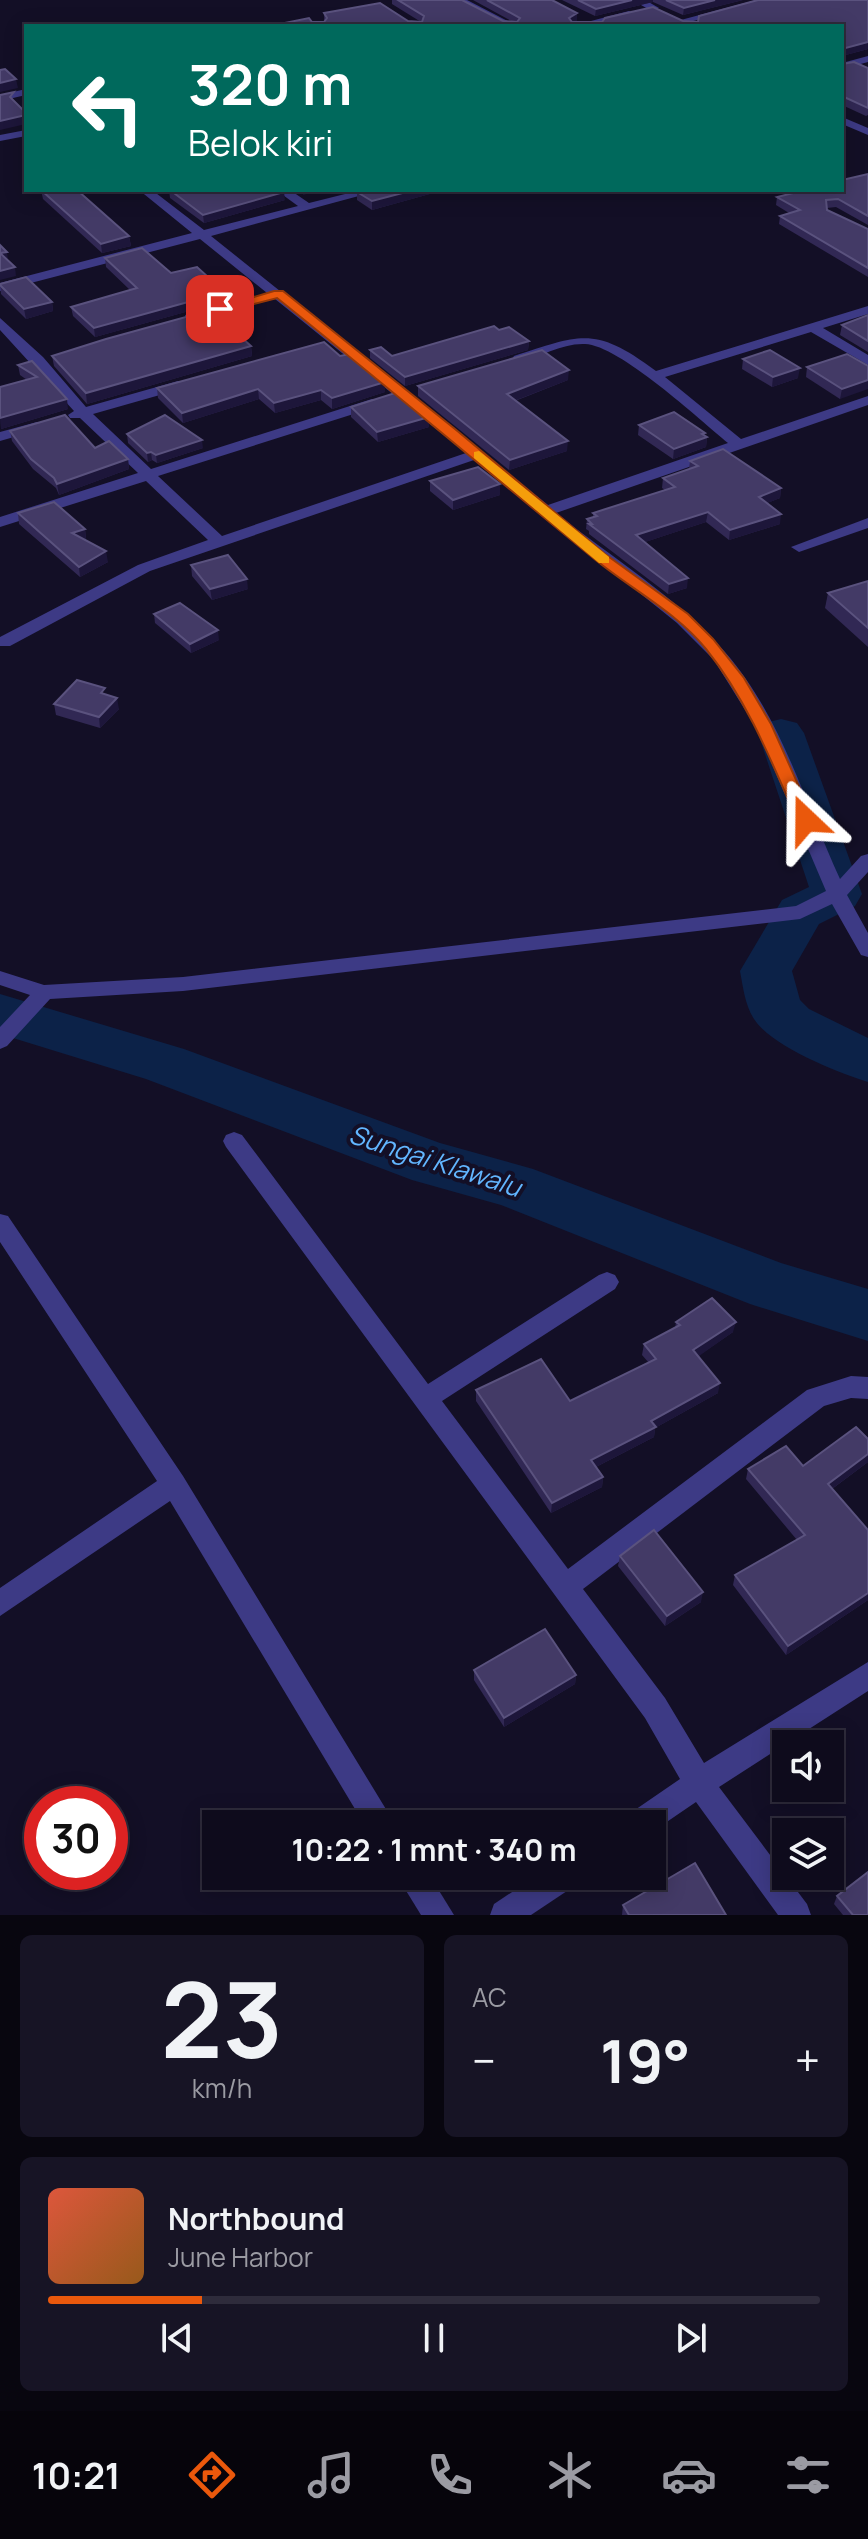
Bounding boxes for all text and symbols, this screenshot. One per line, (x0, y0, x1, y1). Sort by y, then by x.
text: 320 m (188, 45, 352, 122)
icon: left (56, 56, 160, 160)
text: Belok kiri (188, 118, 334, 167)
pin (186, 275, 254, 343)
icon: arrive (198, 287, 242, 331)
position arrow (764, 778, 848, 862)
water label: Sungai Klawalu (345, 1115, 528, 1206)
map controls (772, 1730, 844, 1890)
button: sound (772, 1730, 844, 1802)
speed limit sign: 30 (24, 1786, 128, 1890)
button: layers (772, 1818, 844, 1890)
text: 10:22 · 1 mnt · 340 m (291, 1829, 577, 1870)
text: 23 (161, 1947, 283, 2089)
text: AC (472, 1979, 507, 2015)
text: 19° (600, 2019, 690, 2101)
text: − (472, 2030, 496, 2090)
text: + (795, 2030, 820, 2090)
text: km/h (192, 2070, 252, 2106)
text: Northbound (168, 2198, 345, 2239)
text: June Harbor (168, 2239, 313, 2275)
icon: previous (155, 2316, 199, 2360)
icon: pause (412, 2316, 456, 2360)
icon: next (669, 2316, 713, 2360)
icon: directions (184, 2447, 240, 2503)
icon: music (303, 2447, 359, 2503)
icon: phone (422, 2447, 478, 2503)
icon: climate (542, 2447, 598, 2503)
icon: car (661, 2447, 717, 2503)
icon: filters (780, 2447, 836, 2503)
text: 10:21 (32, 2451, 121, 2500)

